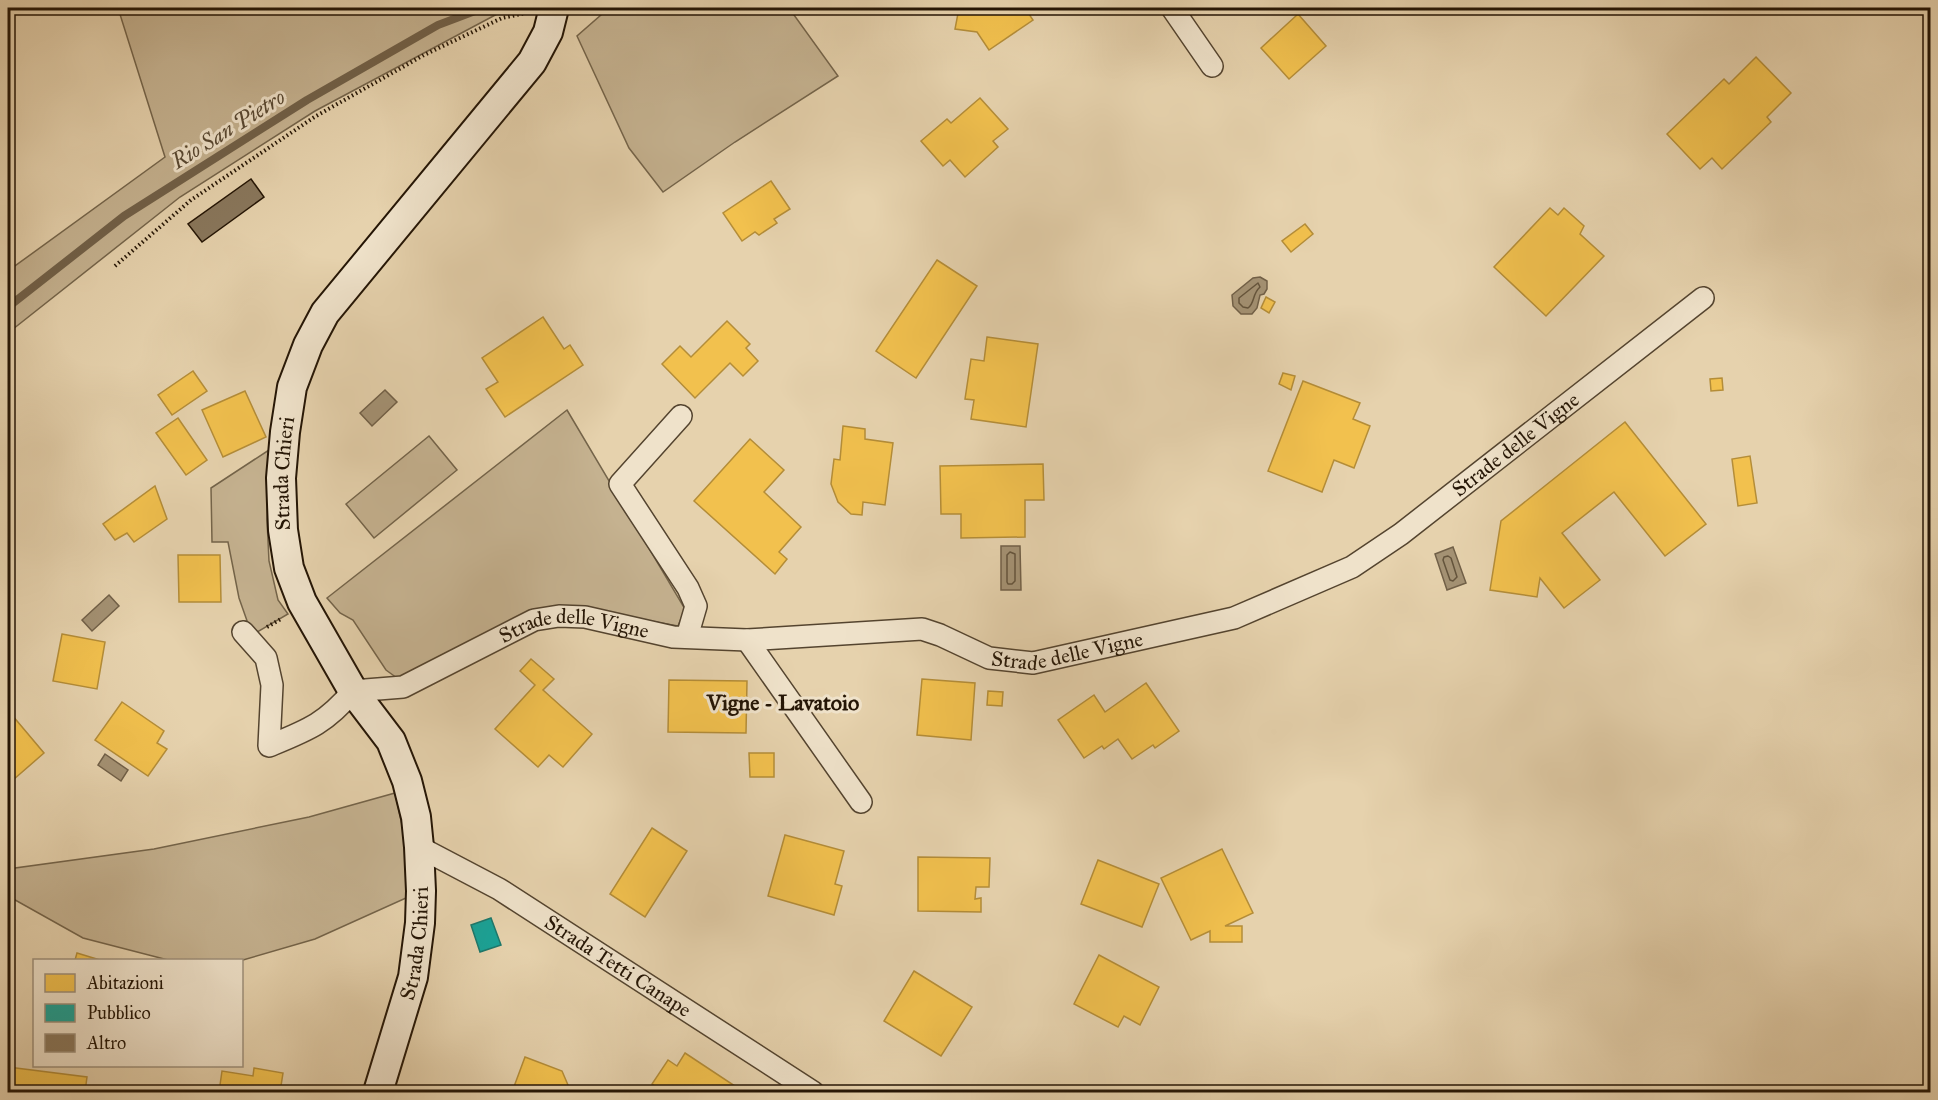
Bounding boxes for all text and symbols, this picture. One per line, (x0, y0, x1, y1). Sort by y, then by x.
water label: Rio San Pietro (165, 83, 290, 175)
street label: Strade delle Vigne (1447, 387, 1585, 502)
street label: Strada Chieri (268, 414, 300, 531)
street label: Strade delle Vigne (495, 603, 652, 649)
street label: Strade delle Vigne (990, 626, 1146, 677)
district label: Vigne - Lavatoio (706, 689, 859, 716)
street label: Strada Chieri (394, 886, 434, 1003)
street label: Strada Tetti Canape (540, 909, 696, 1023)
legend (33, 959, 243, 1067)
text: Abitazioni (86, 972, 164, 994)
text: Pubblico (87, 1002, 151, 1024)
text: Altro (86, 1032, 126, 1054)

